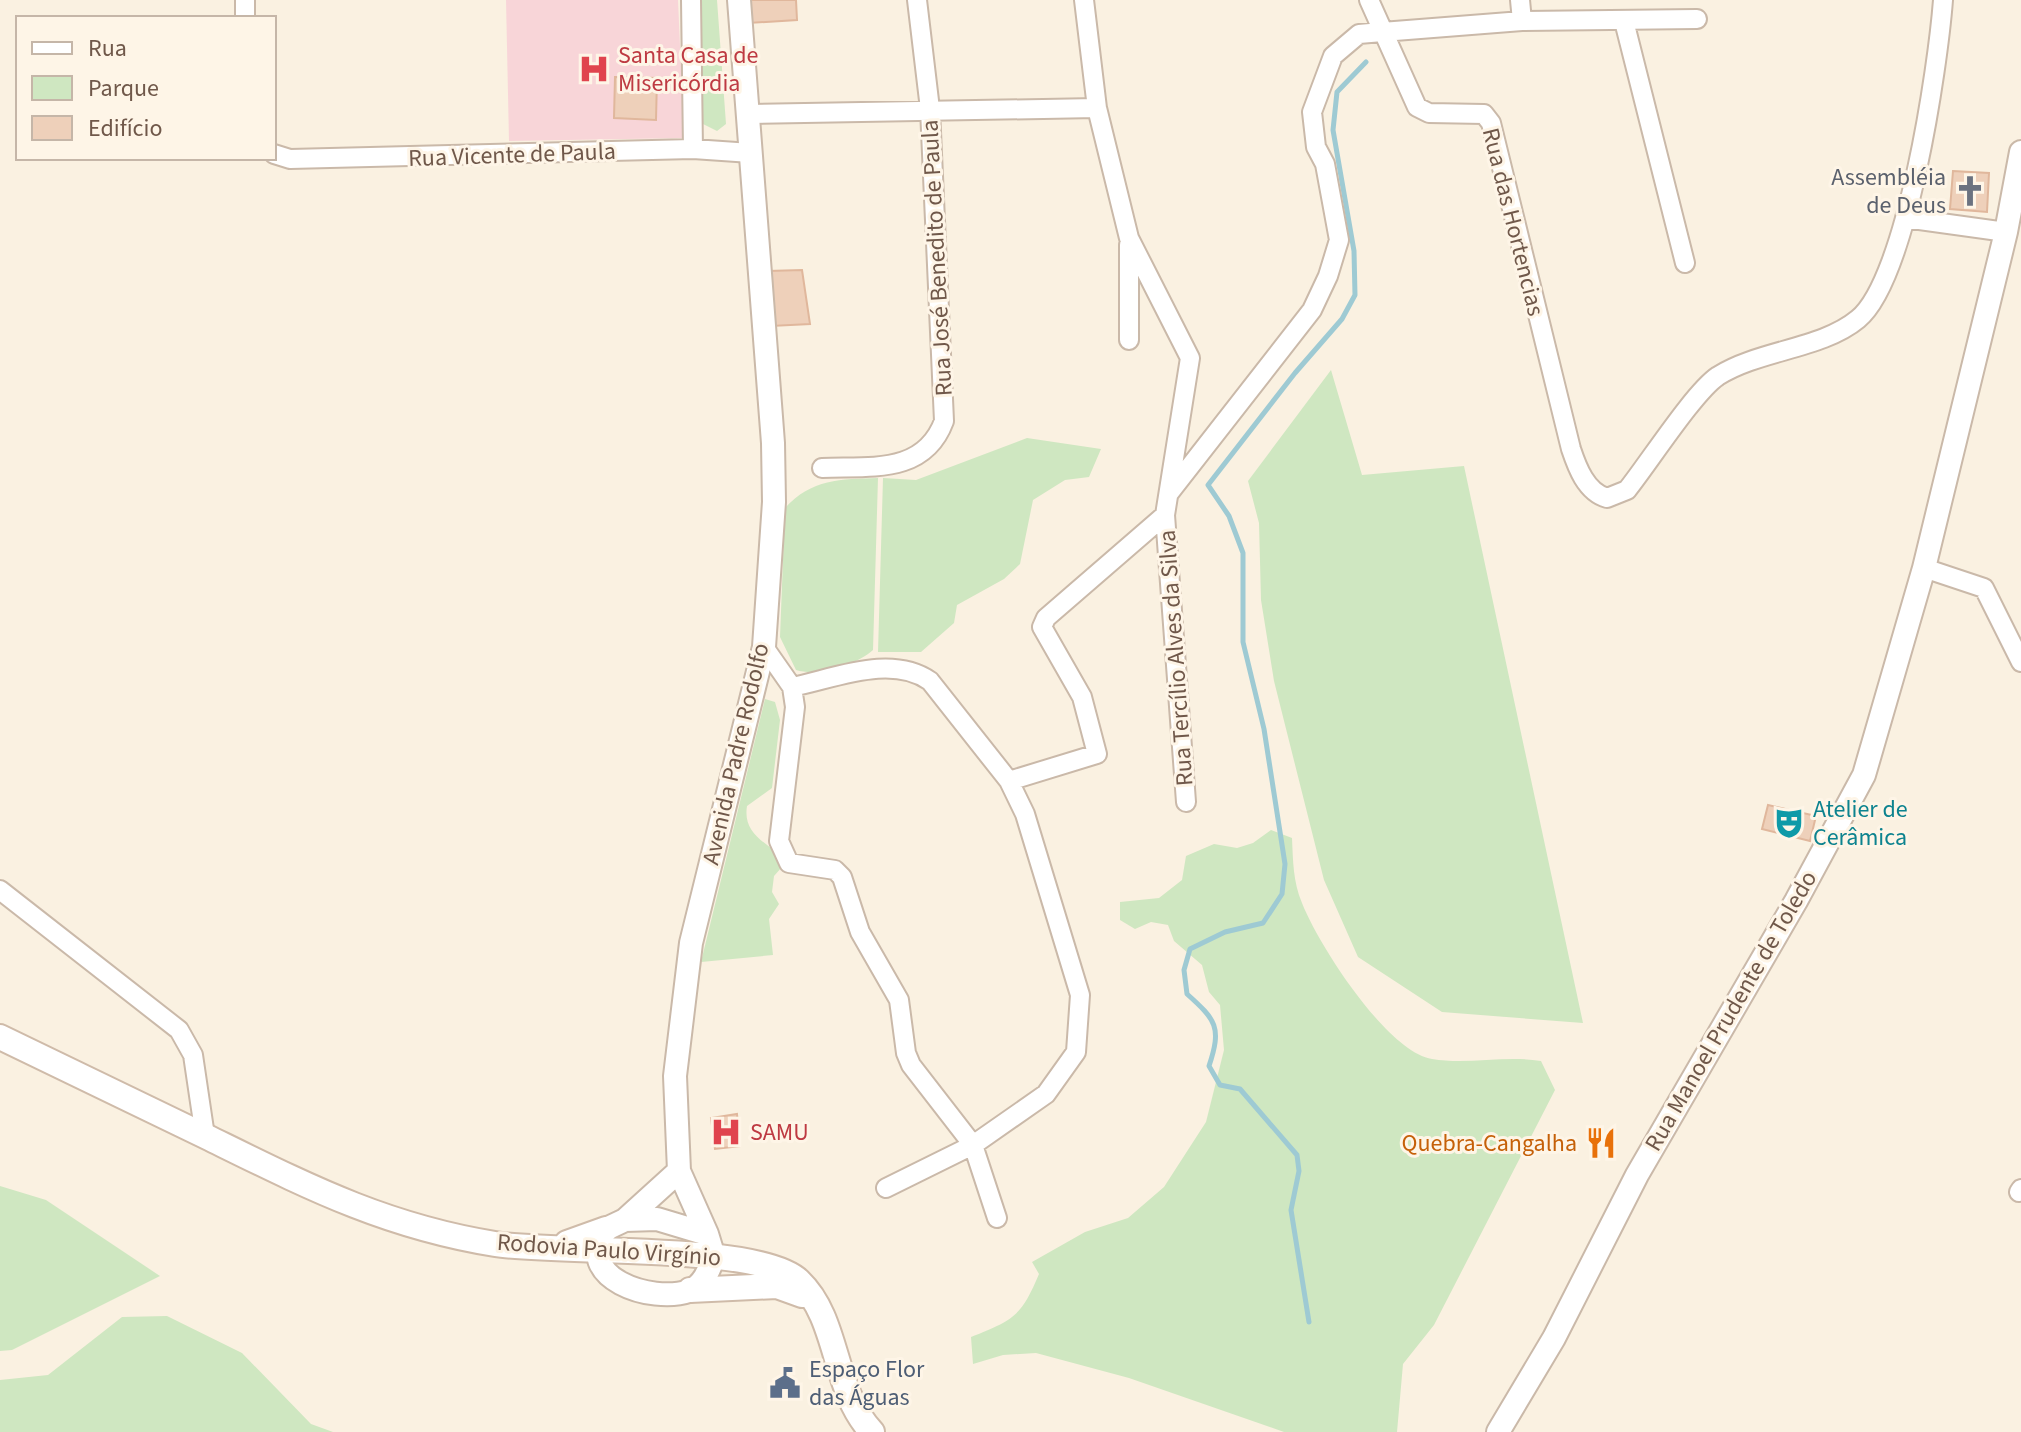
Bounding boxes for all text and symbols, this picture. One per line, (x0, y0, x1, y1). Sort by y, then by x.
legend (16, 16, 276, 160)
text: Rua (88, 31, 127, 66)
place label: Santa Casa de Misericórdia (618, 38, 759, 101)
hospital icon: Santa Casa de Misericórdia (577, 52, 611, 86)
text: Parque (88, 71, 159, 106)
text: Edifício (88, 111, 162, 146)
street label: Rua José Benedito de Paula (912, 119, 962, 397)
street label: Rua das Hortencias (1473, 124, 1553, 320)
street label: Rua Vicente de Paula (408, 134, 616, 176)
place label: Assembléia de Deus (1831, 160, 1946, 223)
church icon: Assembléia de Deus (1953, 174, 1987, 208)
street label: Rua Tercílio Alves da Silva (1150, 529, 1202, 787)
street label: Avenida Padre Rodolfo (693, 640, 779, 868)
place label: Atelier de Cerâmica (1813, 792, 1908, 855)
theatre icon: Atelier de Cerâmica (1772, 806, 1806, 840)
street label: Rua Manoel Prudente de Toledo (1636, 864, 1826, 1158)
hospital icon: SAMU (709, 1115, 743, 1149)
place label: SAMU (750, 1115, 809, 1150)
place label: Quebra-Cangalha (1402, 1126, 1577, 1161)
restaurant icon: Quebra-Cangalha (1584, 1126, 1618, 1160)
street label: Rodovia Paulo Virgínio (496, 1225, 722, 1275)
place label: Espaço Flor das Águas (809, 1352, 925, 1415)
public building icon: Espaço Flor das Águas (768, 1366, 802, 1400)

